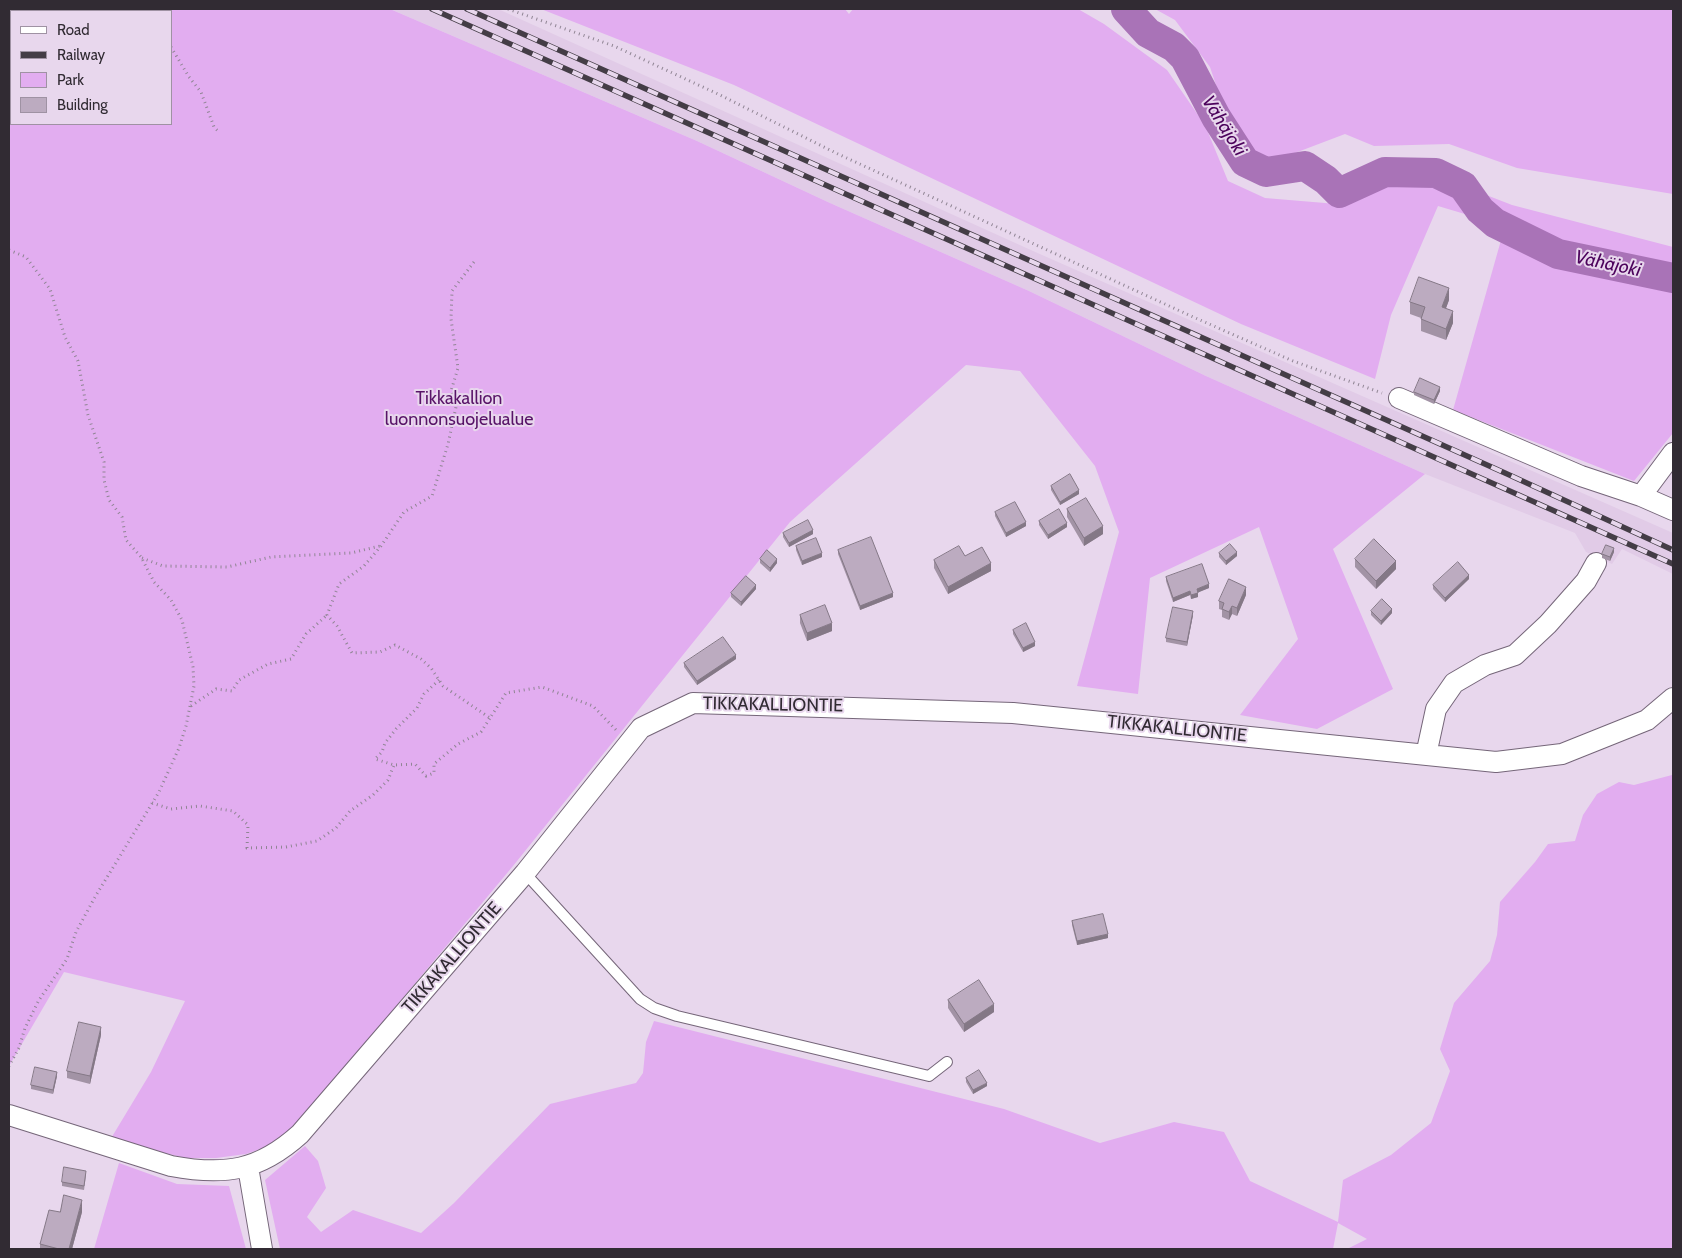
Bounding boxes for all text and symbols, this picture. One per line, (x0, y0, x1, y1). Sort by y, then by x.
legend (10, 10, 172, 125)
text: Road (57, 21, 90, 39)
text: Railway (57, 46, 105, 64)
text: Park (57, 71, 84, 89)
water label: Vähäjoki (1197, 92, 1251, 160)
text: Building (57, 96, 108, 114)
water label: Vähäjoki (1573, 246, 1643, 282)
park label: Tikkakallion luonnonsuojelualue (385, 388, 533, 430)
street label: TIKKAKALLIONTIE (703, 693, 843, 717)
street label: TIKKAKALLIONTIE (1106, 711, 1248, 747)
street label: TIKKAKALLIONTIE (398, 898, 506, 1018)

